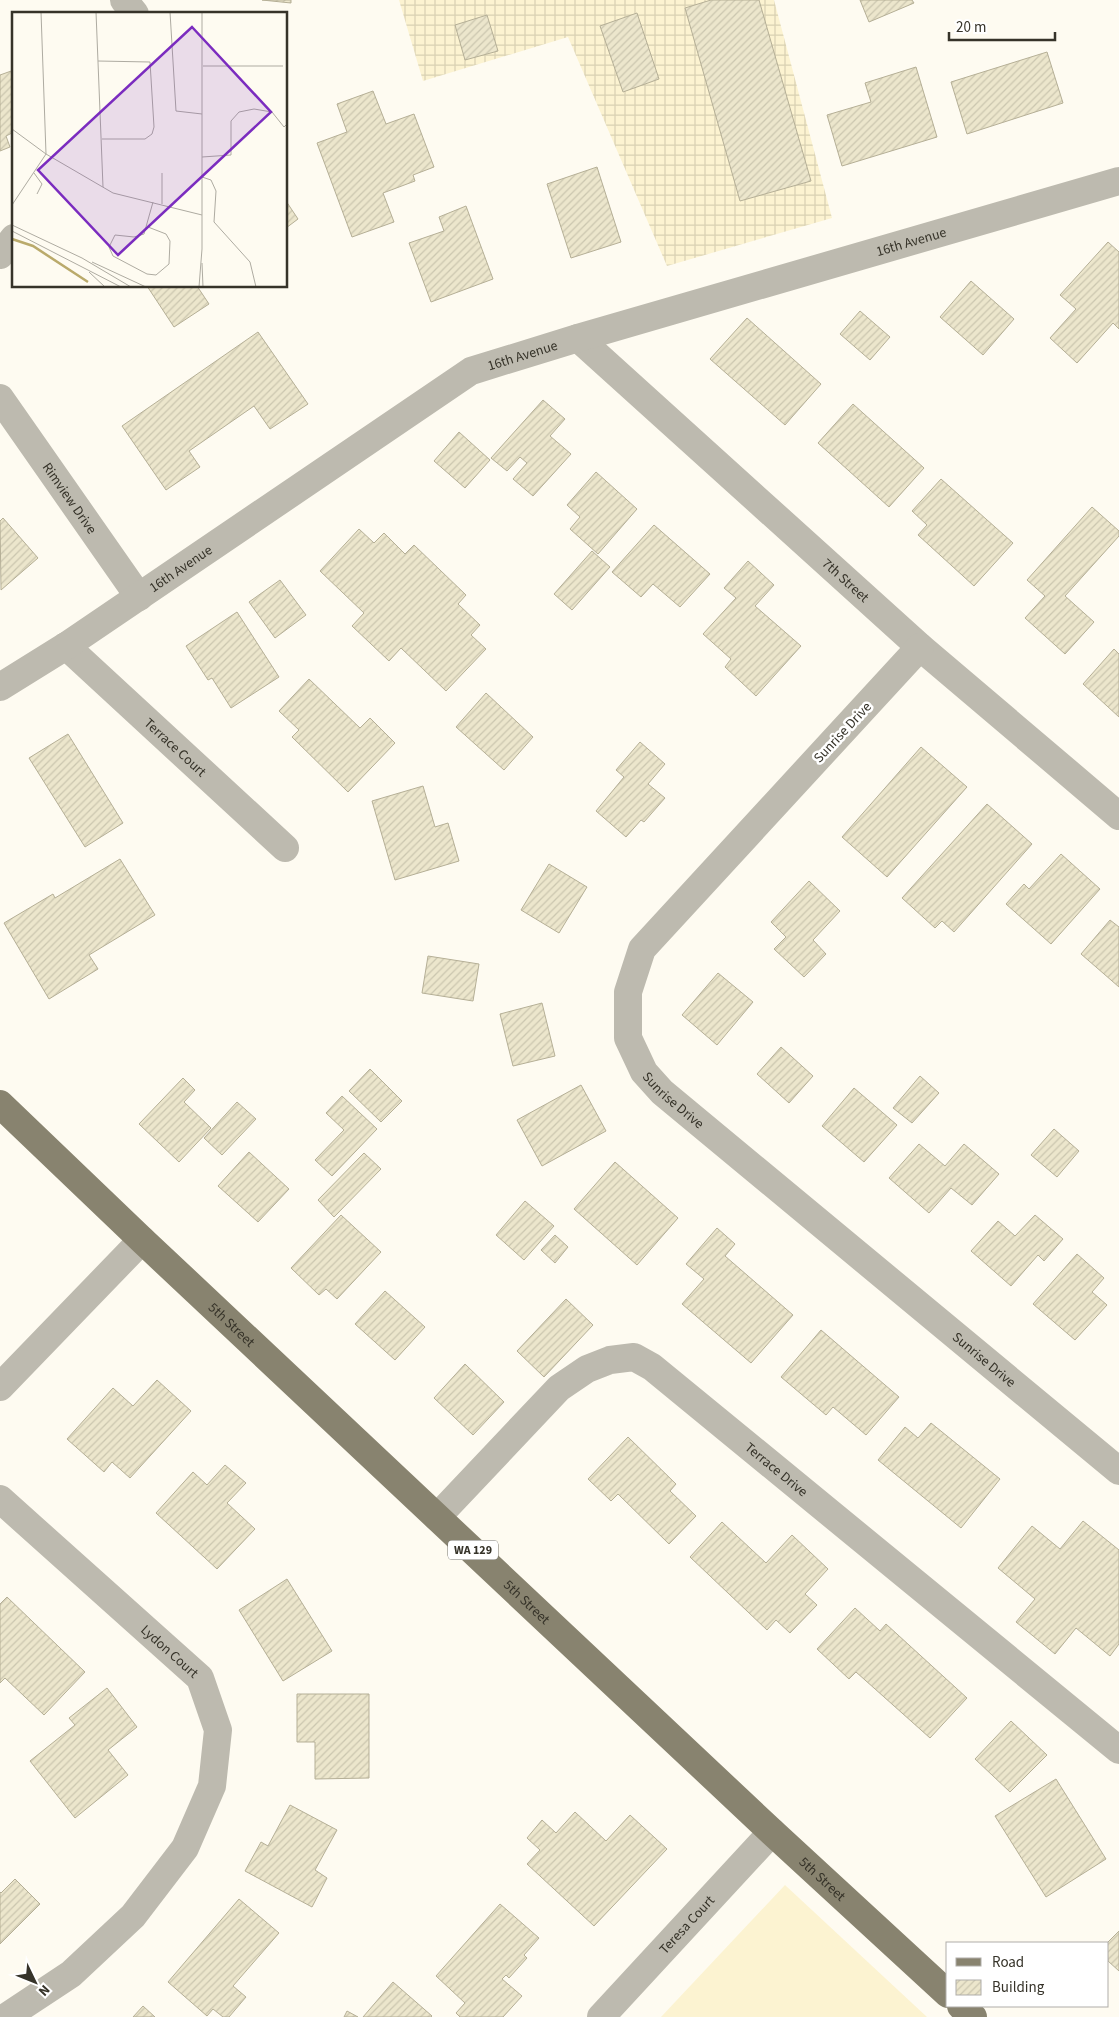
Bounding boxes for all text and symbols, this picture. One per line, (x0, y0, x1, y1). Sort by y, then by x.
scale bar (949, 10, 1055, 42)
inset map (12, 12, 288, 288)
text: 20 m (956, 17, 986, 38)
street label: 16th Avenue (874, 223, 949, 262)
street label: 16th Avenue (485, 336, 560, 376)
street label: Rimview Drive (37, 459, 101, 539)
street label: 16th Avenue (145, 541, 217, 598)
street label: 7th Street (817, 554, 873, 608)
street label: Sunrise Drive (809, 698, 876, 768)
street label: Terrace Court (139, 714, 211, 782)
street label: Sunrise Drive (637, 1068, 708, 1134)
street label: 5th Street (204, 1298, 259, 1352)
street label: Sunrise Drive (948, 1328, 1020, 1392)
street label: Terrace Drive (740, 1438, 812, 1502)
road number: WA 129 (448, 1540, 498, 1560)
street label: 5th Street (499, 1576, 554, 1630)
street label: Lydon Court (136, 1621, 203, 1683)
street label: 5th Street (794, 1853, 850, 1906)
street label: Teresa Court (655, 1891, 720, 1959)
legend (946, 1942, 1109, 2007)
text: Road (992, 1952, 1024, 1973)
north arrow (10, 1957, 60, 2007)
text: Building (992, 1977, 1045, 1998)
text: N (33, 1980, 54, 2000)

